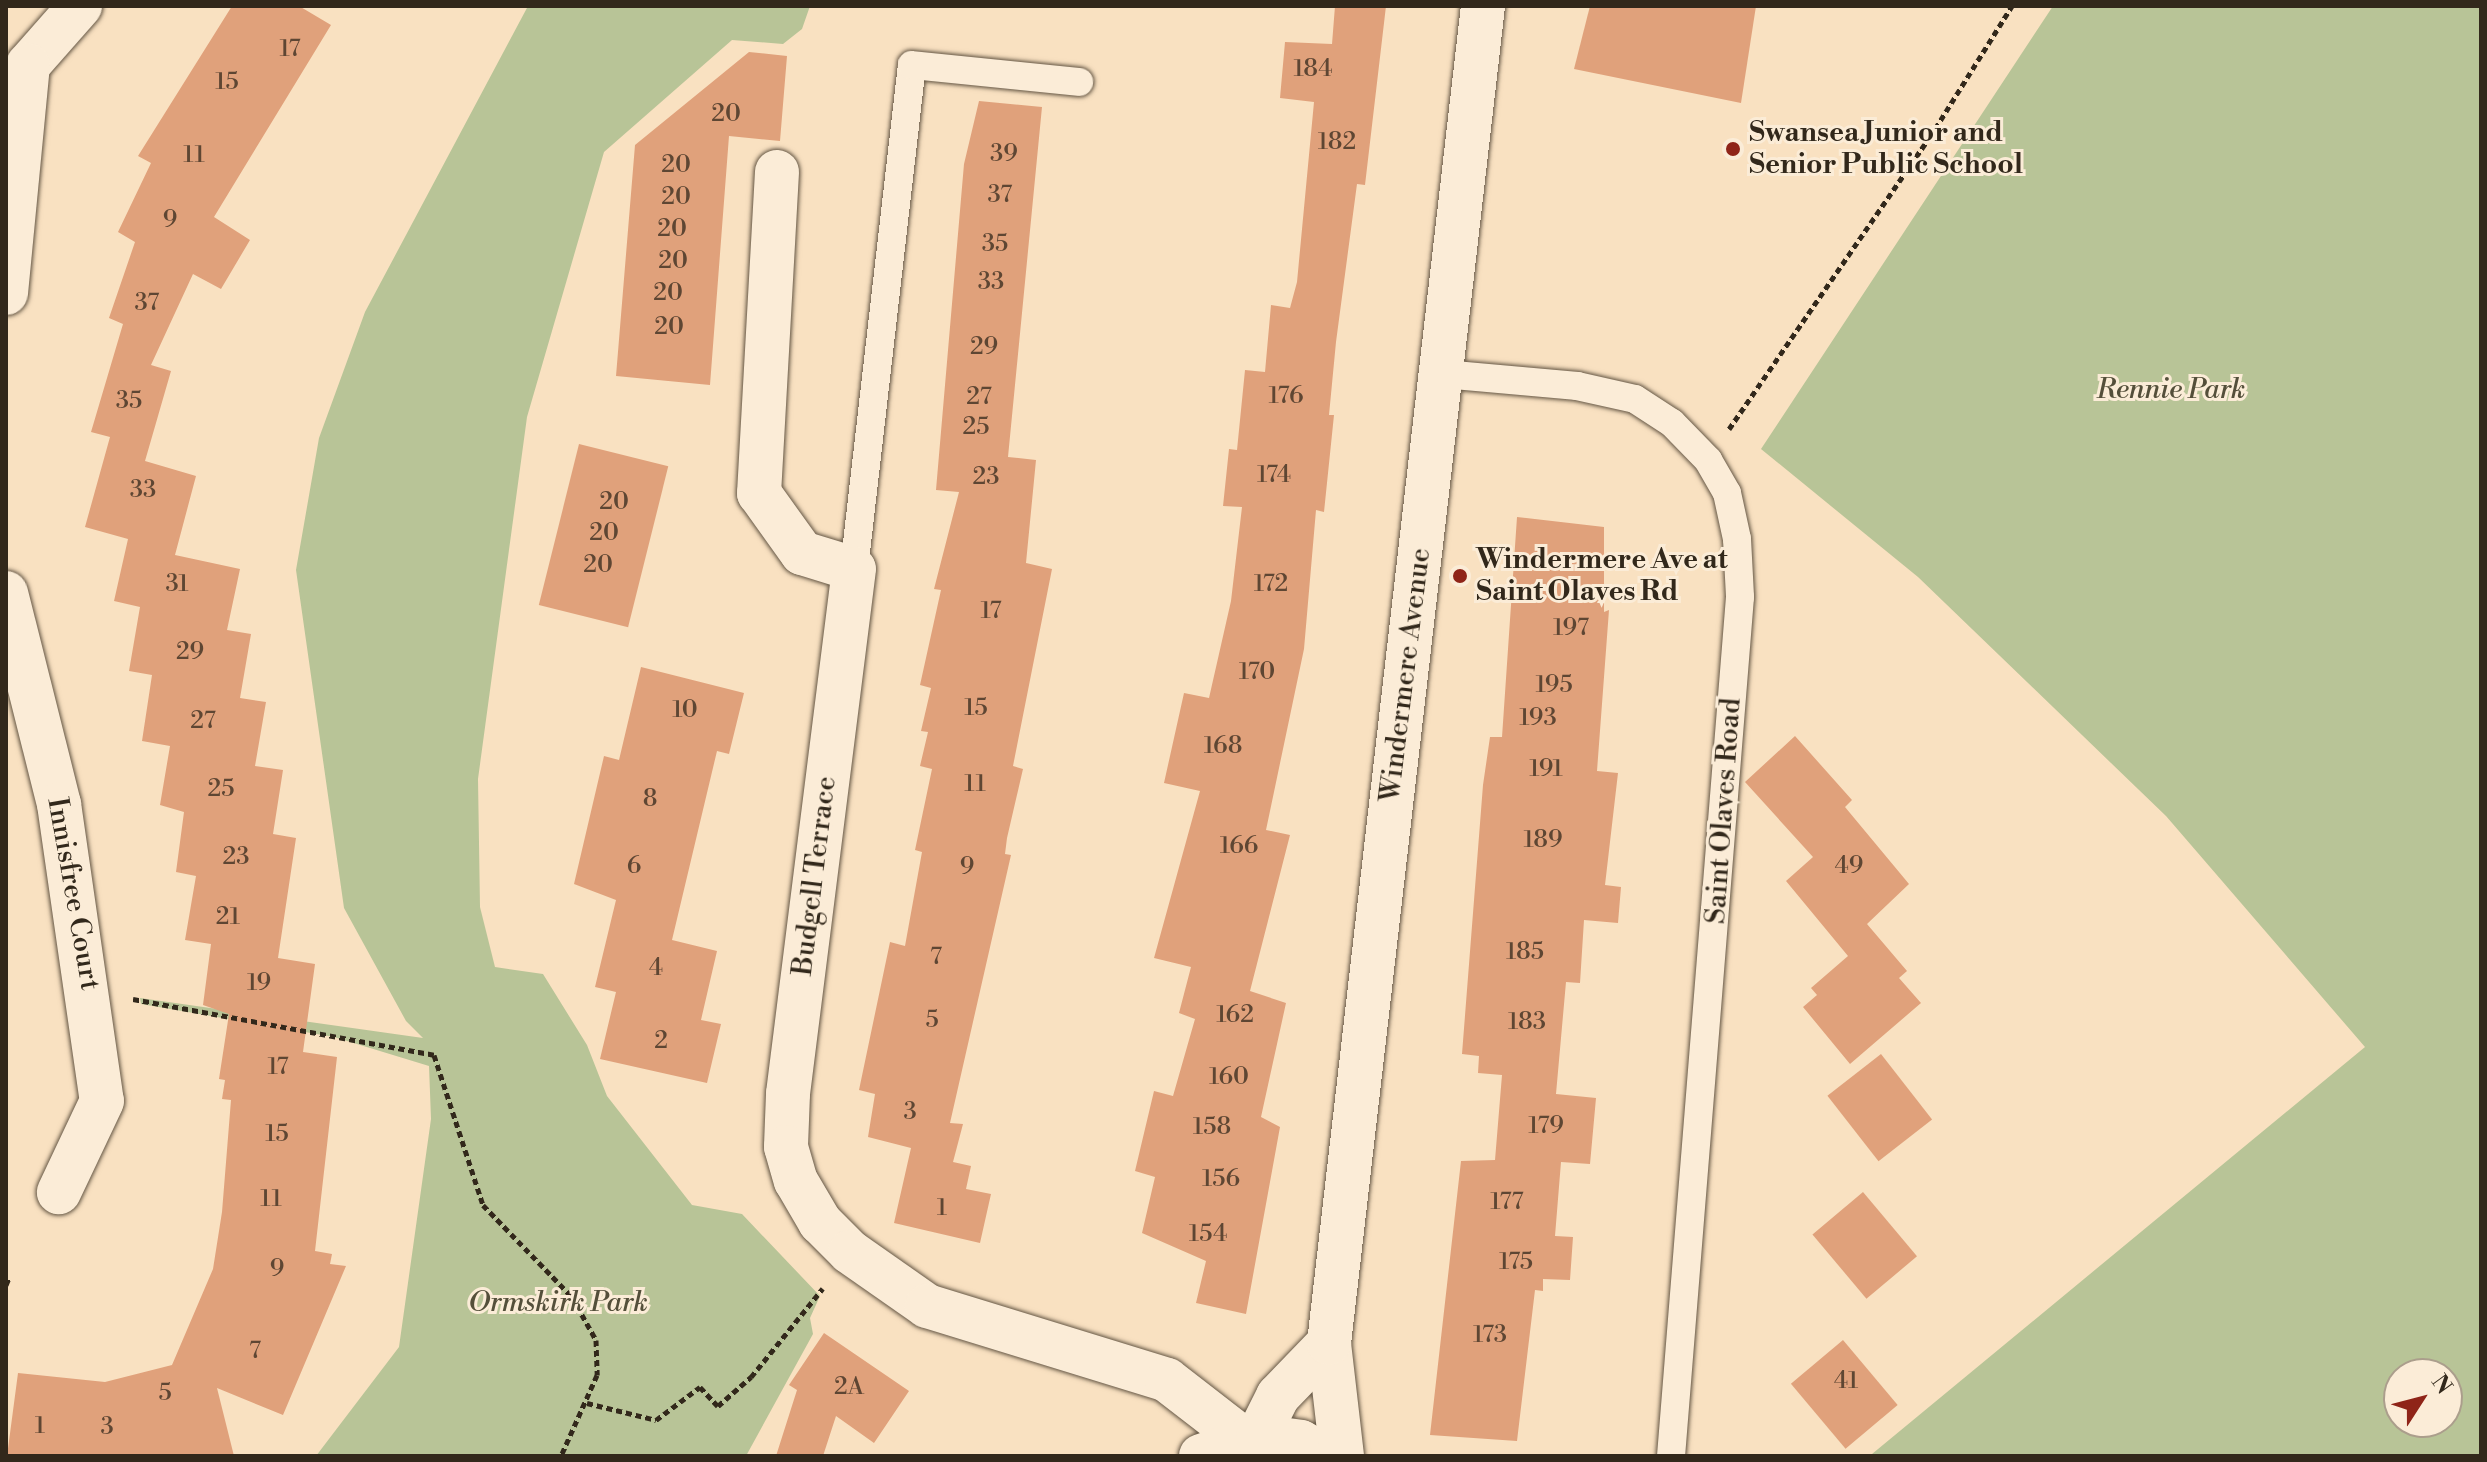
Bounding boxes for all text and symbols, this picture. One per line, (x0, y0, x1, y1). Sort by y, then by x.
house number: 17 (279, 36, 301, 64)
house number: 184 (1293, 56, 1333, 84)
house number: 15 (215, 69, 239, 97)
house number: 20 (711, 101, 741, 129)
place label: Swansea Junior and Senior Public School (1749, 116, 2023, 182)
house number: 182 (1318, 129, 1356, 157)
marker: Swansea Junior and Senior Public School (1724, 140, 1742, 158)
house number: 39 (990, 141, 1018, 169)
house number: 11 (183, 142, 205, 170)
house number: 20 (661, 152, 691, 180)
house number: 37 (988, 182, 1012, 210)
house number: 20 (661, 184, 691, 212)
house number: 9 (163, 207, 177, 235)
house number: 20 (657, 216, 687, 244)
house number: 35 (982, 231, 1008, 259)
house number: 20 (658, 248, 688, 276)
house number: 33 (978, 269, 1004, 297)
house number: 20 (653, 280, 683, 308)
house number: 37 (135, 290, 159, 318)
house number: 20 (654, 314, 684, 342)
house number: 29 (970, 334, 998, 362)
park label: Rennie Park (2097, 373, 2245, 407)
house number: 176 (1269, 383, 1303, 411)
house number: 27 (966, 384, 992, 412)
house number: 35 (116, 388, 142, 416)
house number: 25 (963, 414, 989, 442)
house number: 174 (1257, 462, 1291, 490)
house number: 23 (973, 464, 999, 492)
house number: 33 (130, 477, 156, 505)
house number: 20 (599, 489, 629, 517)
house number: 20 (589, 520, 619, 548)
place label: Windermere Ave at Saint Olaves Rd (1476, 543, 1728, 609)
street label: Windermere Avenue (1374, 546, 1438, 804)
house number: 20 (583, 552, 613, 580)
marker: Windermere Ave at Saint Olaves Rd (1451, 567, 1469, 585)
house number: 31 (165, 571, 189, 599)
house number: 172 (1254, 571, 1288, 599)
house number: 17 (980, 598, 1002, 626)
house number: 197 (1553, 615, 1589, 643)
house number: 29 (176, 639, 204, 667)
house number: 170 (1239, 659, 1275, 687)
house number: 195 (1535, 672, 1573, 700)
house number: 15 (964, 695, 988, 723)
house number: 10 (672, 697, 698, 725)
street label: Saint Olaves Road (1699, 697, 1749, 925)
house number: 193 (1519, 705, 1557, 733)
house number: 27 (190, 708, 216, 736)
house number: 168 (1204, 733, 1242, 761)
house number: 191 (1529, 756, 1563, 784)
house number: 11 (964, 771, 986, 799)
street label: Budgell Terrace (786, 774, 844, 978)
house number: 25 (208, 776, 234, 804)
house number: 8 (643, 786, 657, 814)
street label: Innisfree Court (40, 795, 106, 993)
house number: 189 (1523, 827, 1563, 855)
house number: 166 (1220, 833, 1258, 861)
house number: 23 (223, 844, 249, 872)
house number: 6 (627, 853, 641, 881)
house number: 49 (1835, 853, 1863, 881)
house number: 9 (960, 854, 974, 882)
house number: 21 (216, 904, 240, 932)
house number: 185 (1506, 939, 1544, 967)
house number: 7 (930, 944, 942, 972)
house number: 4 (649, 955, 663, 983)
house number: 19 (247, 970, 271, 998)
house number: 162 (1216, 1002, 1254, 1030)
house number: 5 (925, 1007, 939, 1035)
house number: 183 (1508, 1009, 1546, 1037)
house number: 2 (654, 1028, 668, 1056)
house number: 17 (267, 1054, 289, 1082)
house number: 160 (1209, 1064, 1249, 1092)
house number: 3 (903, 1099, 917, 1127)
house number: 179 (1528, 1113, 1564, 1141)
house number: 158 (1193, 1114, 1231, 1142)
house number: 15 (265, 1121, 289, 1149)
house number: 156 (1202, 1166, 1240, 1194)
house number: 11 (260, 1186, 282, 1214)
house number: 177 (1490, 1189, 1524, 1217)
house number: 1 (937, 1195, 947, 1223)
house number: 154 (1189, 1221, 1227, 1249)
house number: 175 (1499, 1249, 1533, 1277)
house number: 9 (270, 1256, 284, 1284)
park label: Ormskirk Park (468, 1286, 648, 1320)
house number: 173 (1473, 1322, 1507, 1350)
house number: 7 (249, 1338, 261, 1366)
north arrow (2383, 1358, 2463, 1438)
house number: 41 (1834, 1368, 1858, 1396)
text: N (2425, 1370, 2457, 1400)
house number: 2A (834, 1374, 864, 1402)
house number: 5 (158, 1380, 172, 1408)
house number: 1 (35, 1413, 45, 1441)
house number: 3 (100, 1414, 114, 1442)

